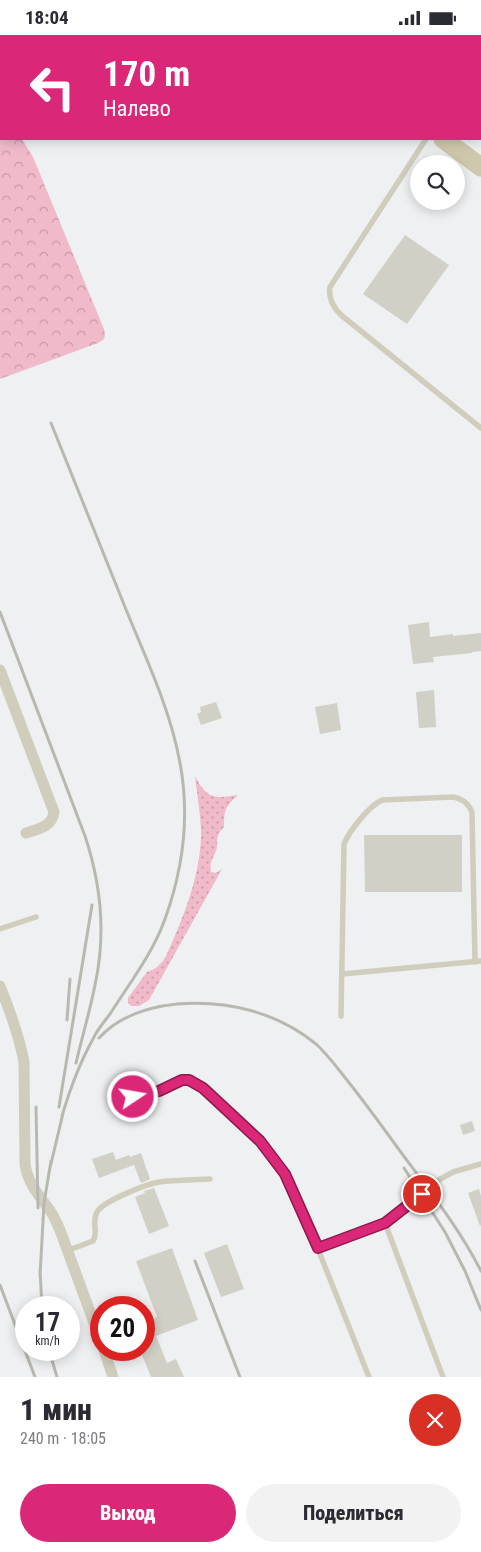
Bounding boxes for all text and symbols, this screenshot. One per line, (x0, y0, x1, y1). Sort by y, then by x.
text: 18:04 (25, 6, 69, 29)
text: 170 m (103, 54, 190, 95)
icon: left (20, 55, 85, 120)
text: Налево (103, 96, 171, 121)
map controls (410, 155, 465, 210)
button: search (410, 155, 465, 210)
position arrow (106, 1070, 158, 1122)
pin (401, 1173, 443, 1215)
icon: arrive (408, 1180, 436, 1208)
speed limit sign: 20 (90, 1296, 155, 1361)
text: 17 (35, 1308, 60, 1337)
text: km/h (35, 1334, 60, 1348)
text: 1 мин (20, 1392, 92, 1427)
button: close (409, 1394, 461, 1446)
text: 240 m · 18:05 (20, 1429, 106, 1448)
button: Выход (20, 1484, 236, 1542)
button: Поделиться (246, 1484, 461, 1542)

